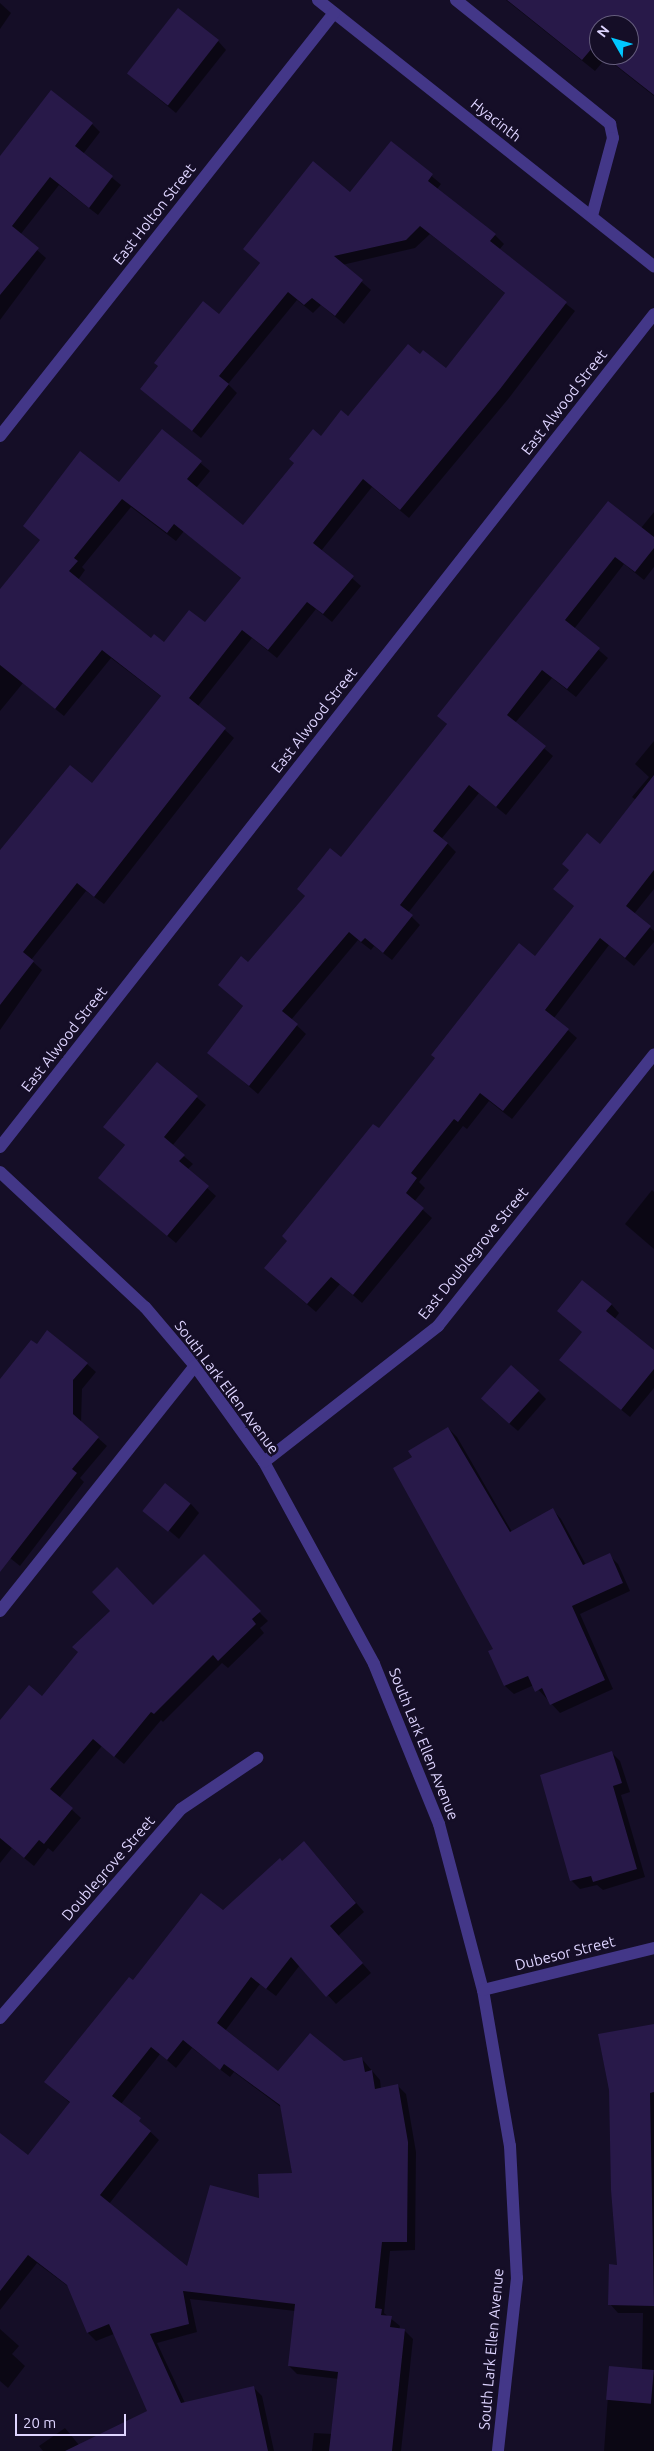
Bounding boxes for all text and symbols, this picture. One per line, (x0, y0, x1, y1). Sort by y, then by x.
north arrow (589, 15, 639, 65)
text: N (593, 22, 612, 40)
street label: Hyacinth (467, 95, 525, 145)
street label: East Holton Street (109, 160, 199, 268)
street label: East Alwood Street (517, 346, 611, 458)
street label: East Alwood Street (267, 664, 361, 776)
street label: East Alwood Street (17, 983, 111, 1095)
street label: East Doublegrove Street (414, 1183, 532, 1323)
street label: South Lark Ellen Avenue (171, 1317, 283, 1457)
street label: South Lark Ellen Avenue (385, 1665, 463, 1823)
street label: Doublegrove Street (58, 1812, 158, 1924)
street label: Dubesor Street (513, 1932, 617, 1974)
street label: South Lark Ellen Avenue (475, 2267, 507, 2431)
scale bar (18, 2404, 129, 2436)
text: 20 m (23, 2414, 56, 2431)

